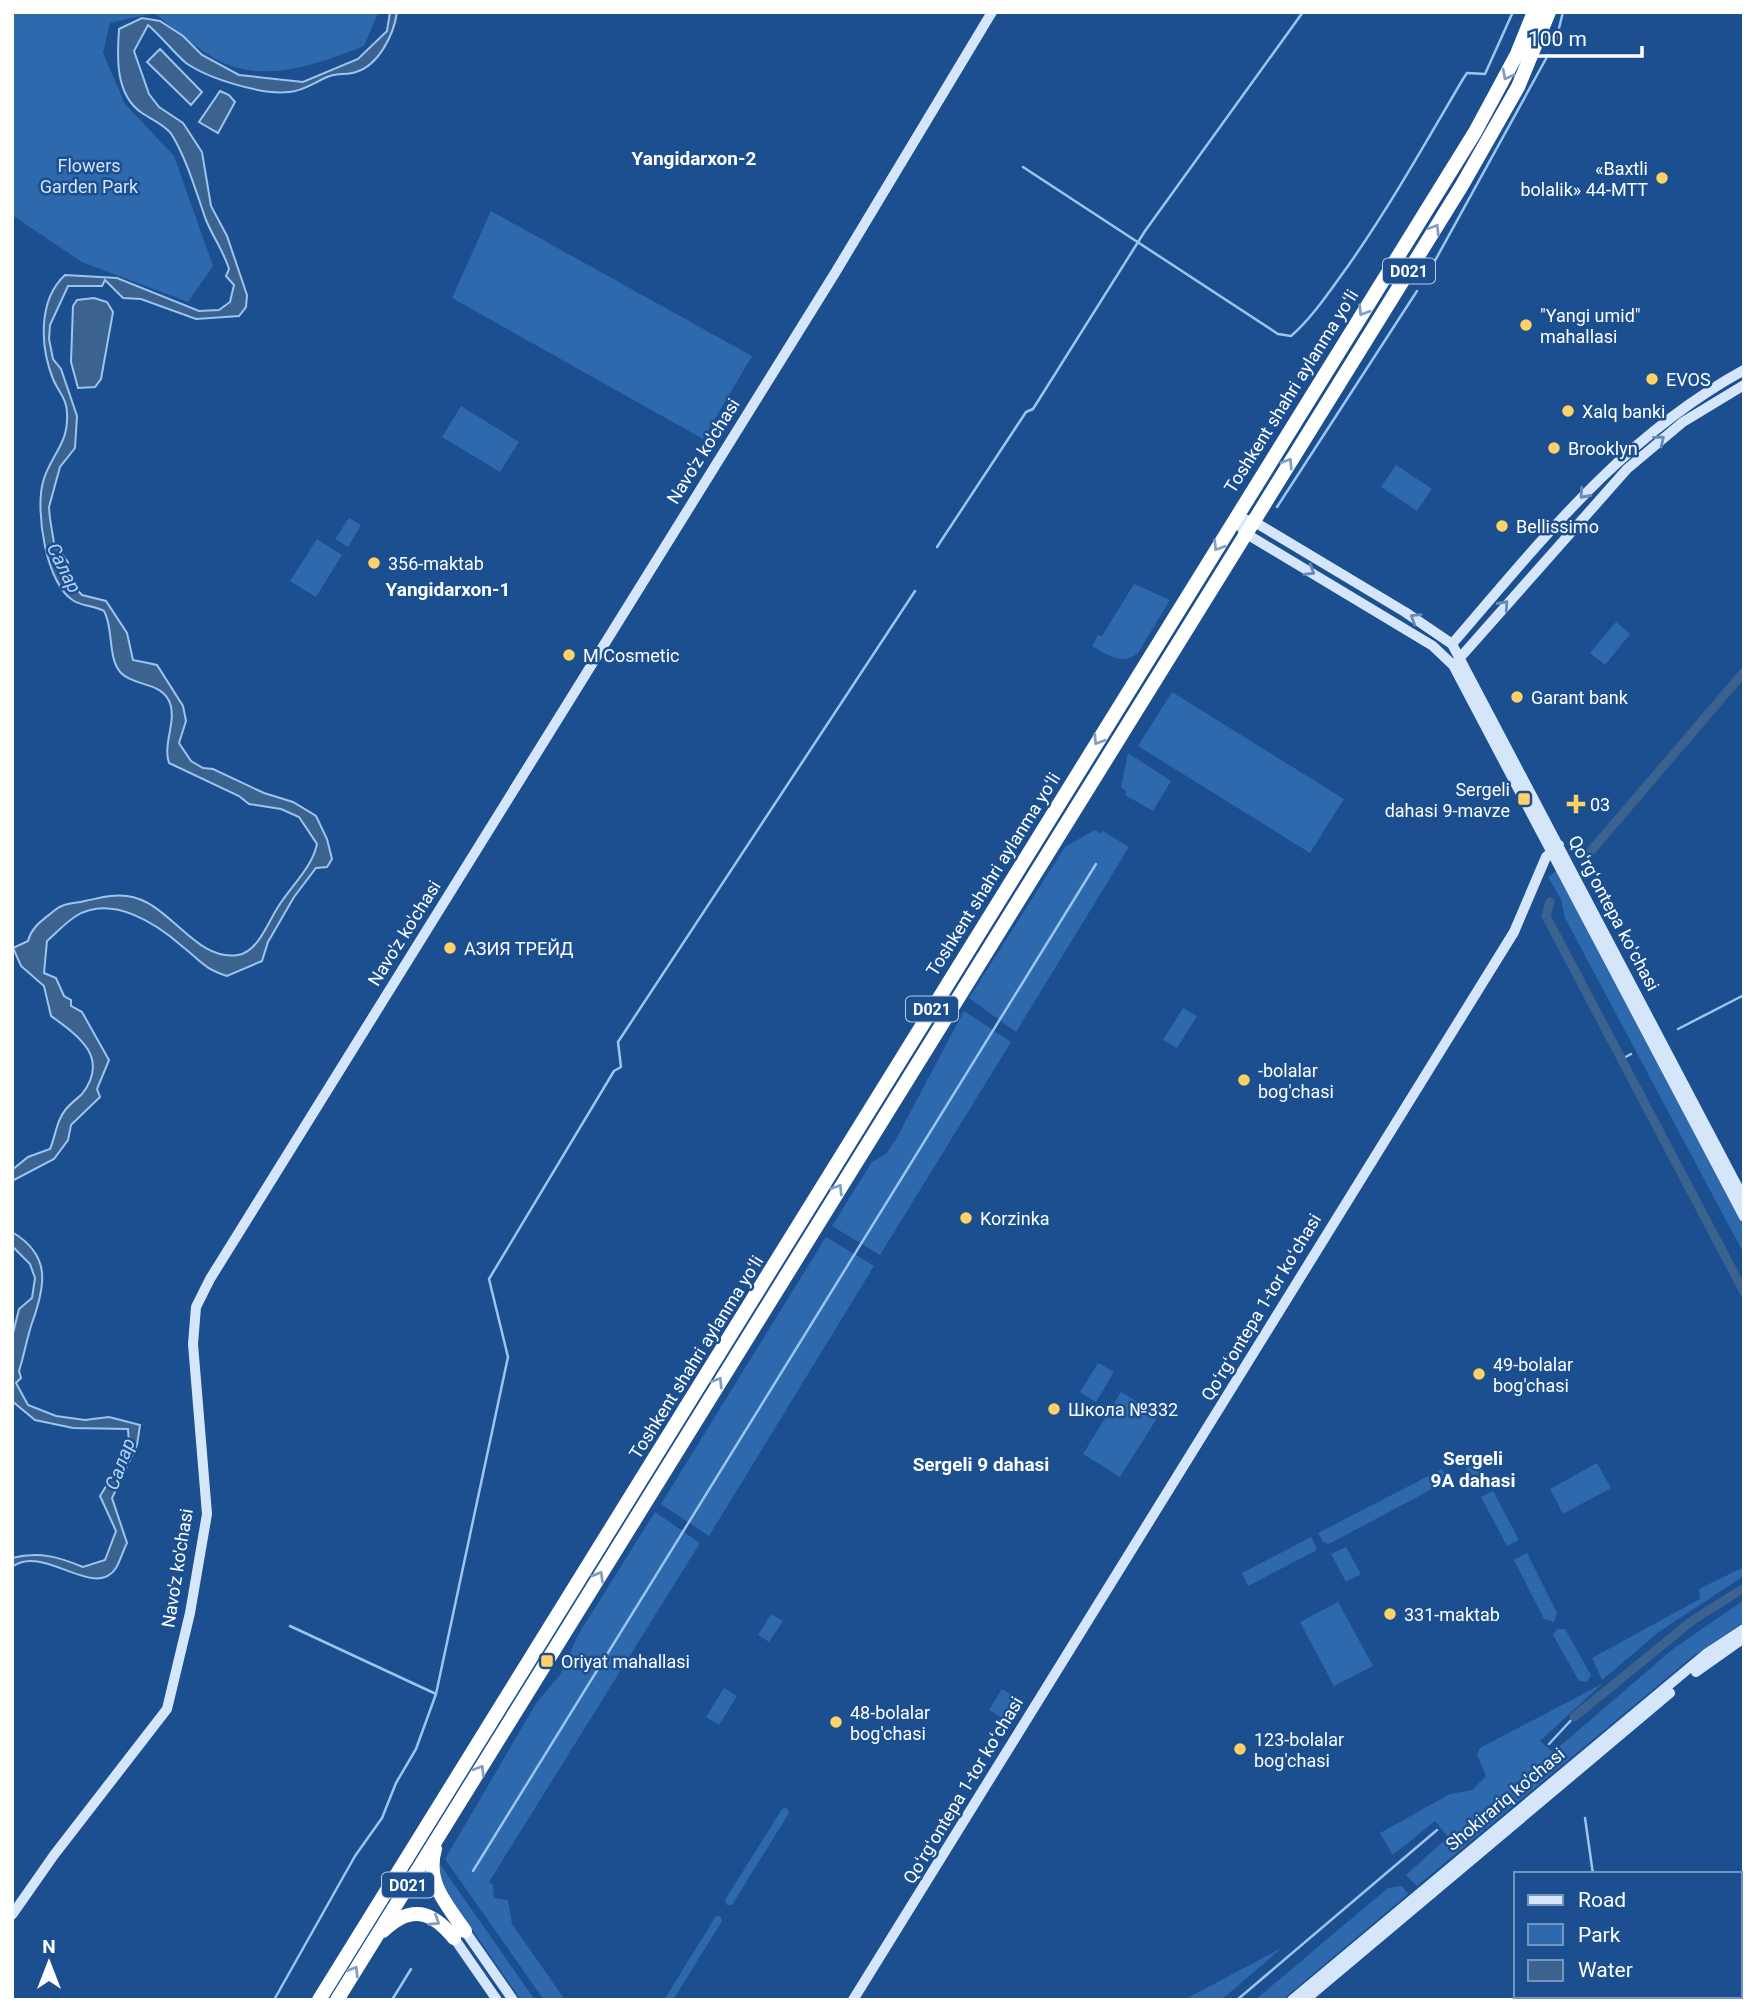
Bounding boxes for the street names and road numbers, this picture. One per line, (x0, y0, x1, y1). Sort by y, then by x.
road number: D021 (1383, 258, 1435, 284)
street label: Toshkent shahri aylanma yoʻli (1220, 285, 1362, 497)
street label: Navo'z ko'chasi (662, 394, 744, 508)
street label: Toshkent shahri aylanma yoʻli (922, 768, 1064, 980)
street label: Qoʻrgʻontepa koʻchasi (1564, 832, 1664, 994)
street label: Navo'z ko'chasi (363, 876, 445, 990)
road number: D021 (906, 996, 958, 1021)
street label: Qoʻrgʻontepa 1-tor koʻchasi (1197, 1210, 1325, 1404)
street label: Toshkent shahri aylanma yoʻli (625, 1251, 767, 1463)
street label: Navo'z ko'chasi (157, 1507, 197, 1629)
street label: Qoʻrgʻontepa 1-tor koʻchasi (899, 1693, 1027, 1887)
street label: Shokirariq ko'chasi (1441, 1743, 1569, 1855)
road number: D021 (382, 1872, 434, 1898)

